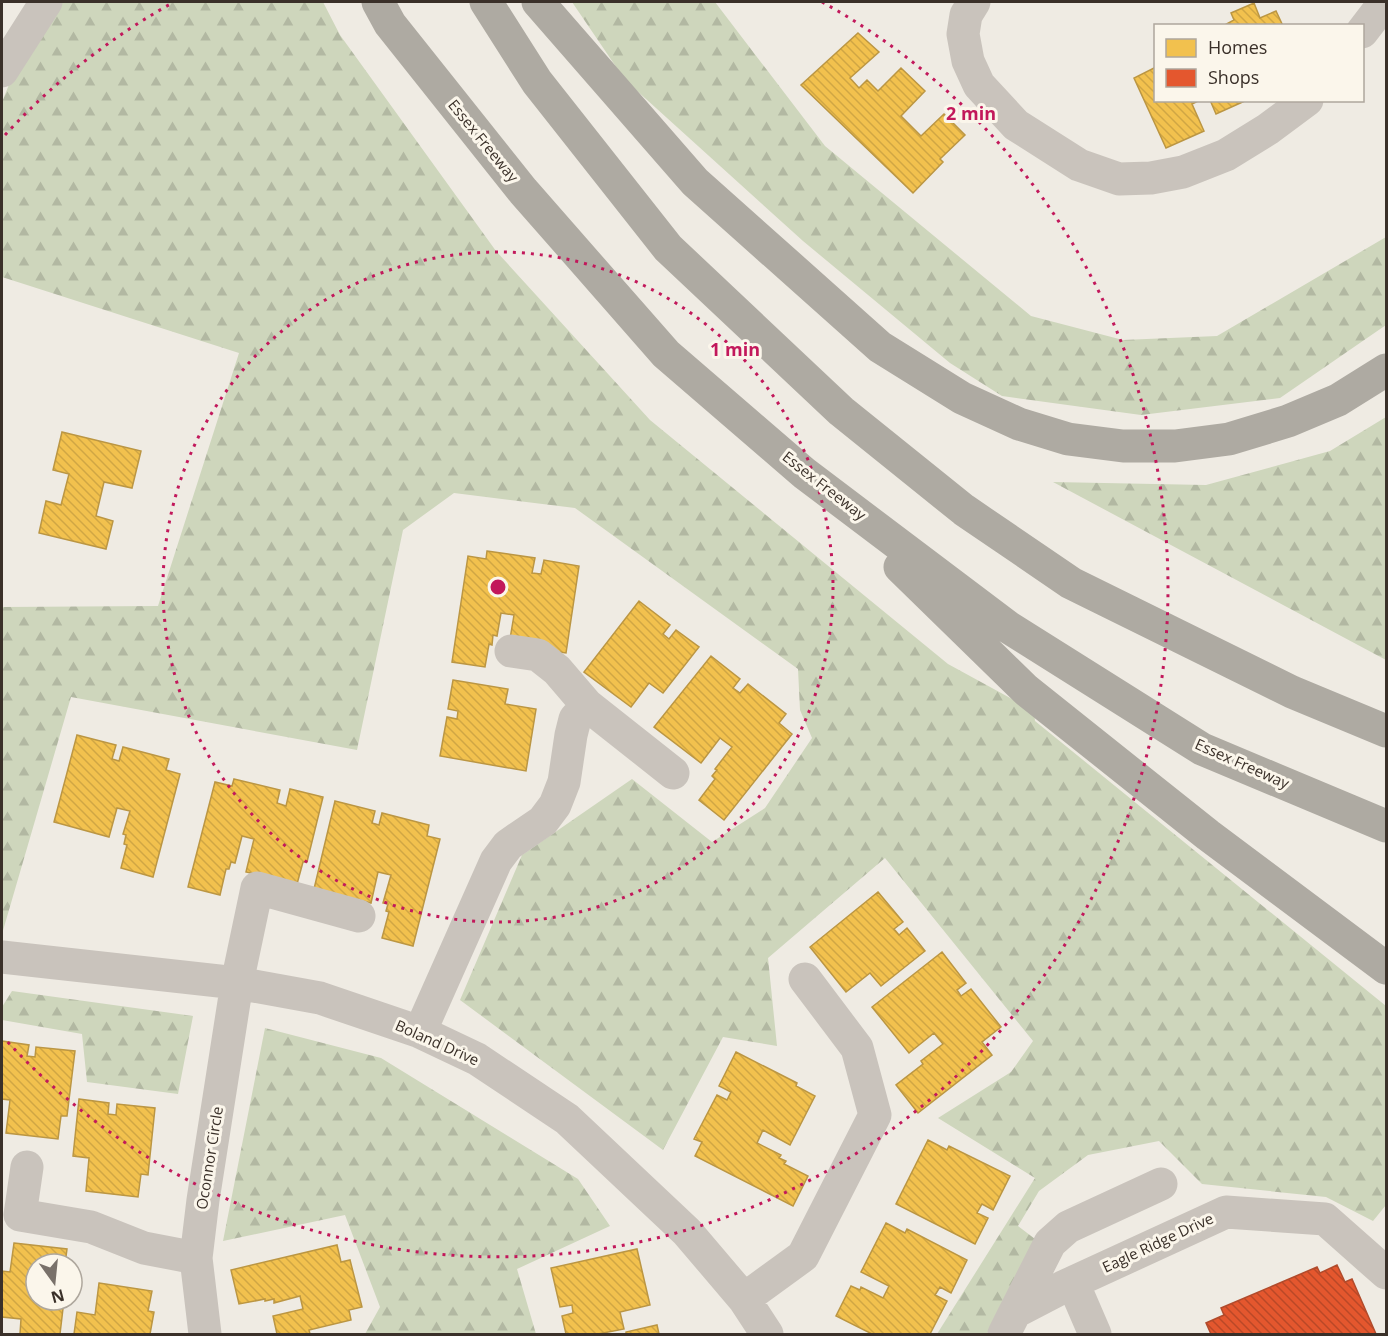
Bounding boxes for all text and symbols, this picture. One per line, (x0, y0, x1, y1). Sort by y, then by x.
legend (1154, 24, 1364, 102)
text: Homes (1208, 35, 1267, 59)
text: Shops (1208, 65, 1259, 89)
street label: Essex Freeway (444, 95, 524, 186)
text: 2 min (946, 101, 996, 125)
text: 1 min (710, 337, 760, 361)
street label: Essex Freeway (779, 446, 871, 524)
centre of rings (488, 577, 508, 597)
street label: Essex Freeway (1192, 733, 1293, 793)
street label: Boland Drive (392, 1015, 483, 1069)
street label: Oconnor Circle (191, 1105, 227, 1211)
street label: Eagle Ridge Drive (1099, 1208, 1216, 1277)
north arrow (24, 1252, 84, 1312)
text: N (49, 1284, 67, 1309)

